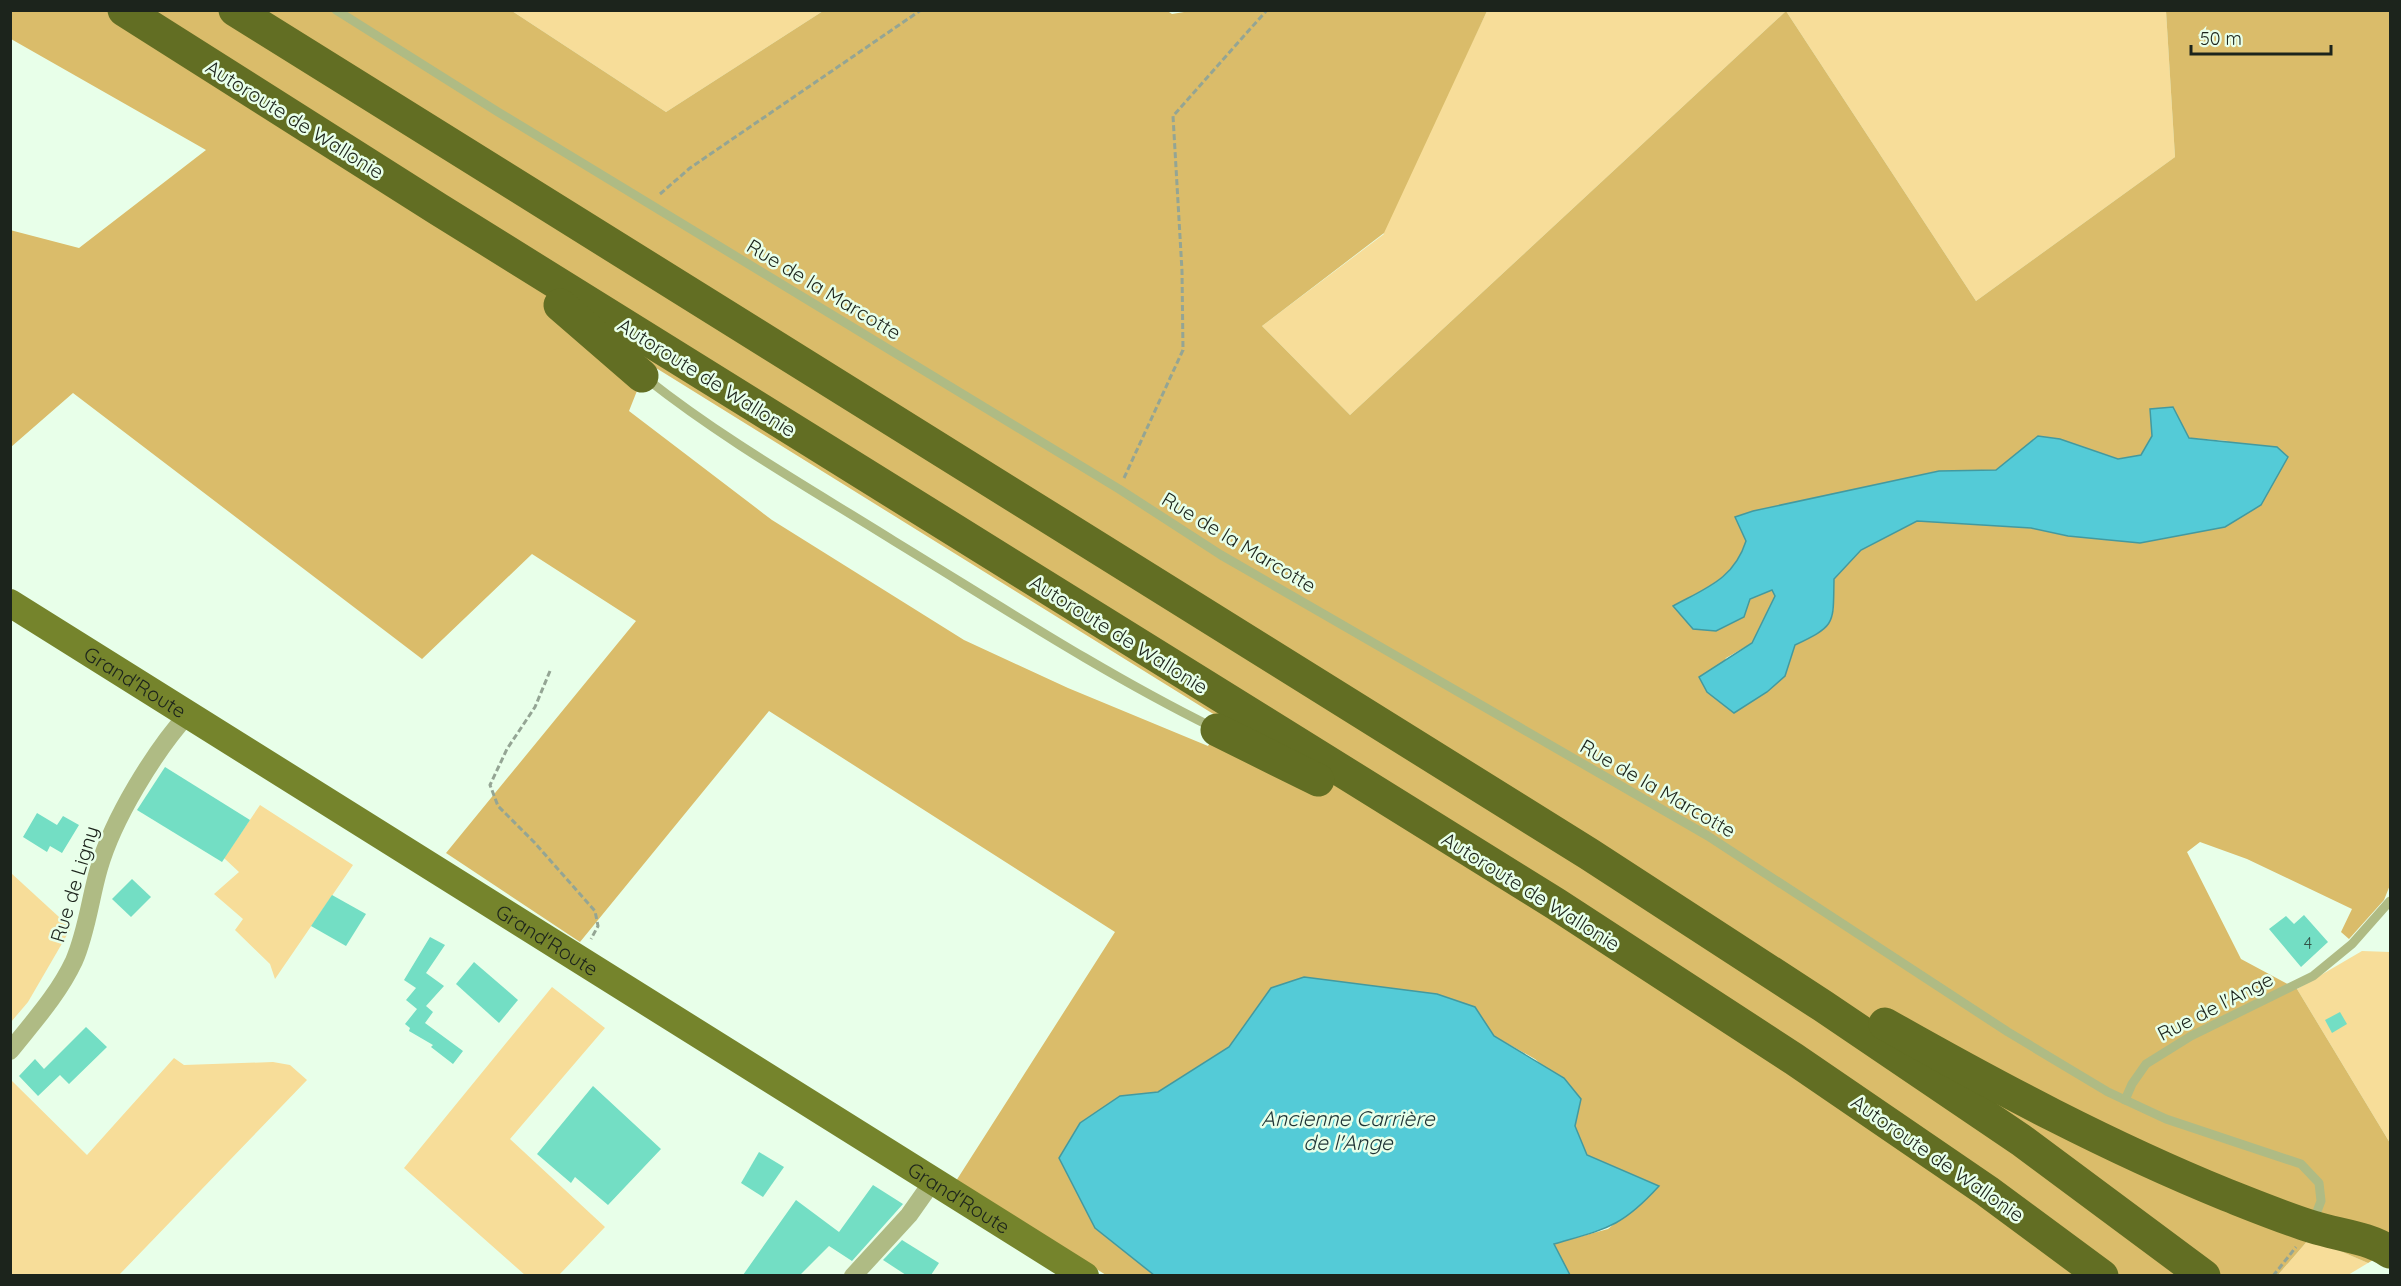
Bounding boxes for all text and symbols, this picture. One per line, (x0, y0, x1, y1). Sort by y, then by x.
scale bar (2191, 18, 2330, 56)
text: 50 m (2200, 27, 2242, 50)
street label: Autoroute de Wallonie (201, 54, 389, 184)
street label: Rue de la Marcotte (742, 233, 906, 345)
street label: Autoroute de Wallonie (613, 312, 801, 442)
street label: Rue de la Marcotte (1157, 486, 1321, 598)
street label: Autoroute de Wallonie (1025, 569, 1213, 699)
street label: Grand'Route (80, 640, 191, 723)
street label: Rue de la Marcotte (1576, 733, 1740, 843)
street label: Rue de Ligny (44, 823, 104, 945)
street label: Autoroute de Wallonie (1437, 826, 1625, 956)
street label: Grand'Route (492, 898, 603, 981)
house number: 4 (2304, 933, 2312, 953)
street label: Rue de l'Ange (2153, 966, 2277, 1046)
street label: Autoroute de Wallonie (1847, 1089, 2029, 1227)
water label: Ancienne Carrière de l'Ange (1261, 1105, 1436, 1155)
street label: Grand'Route (904, 1156, 1015, 1239)

